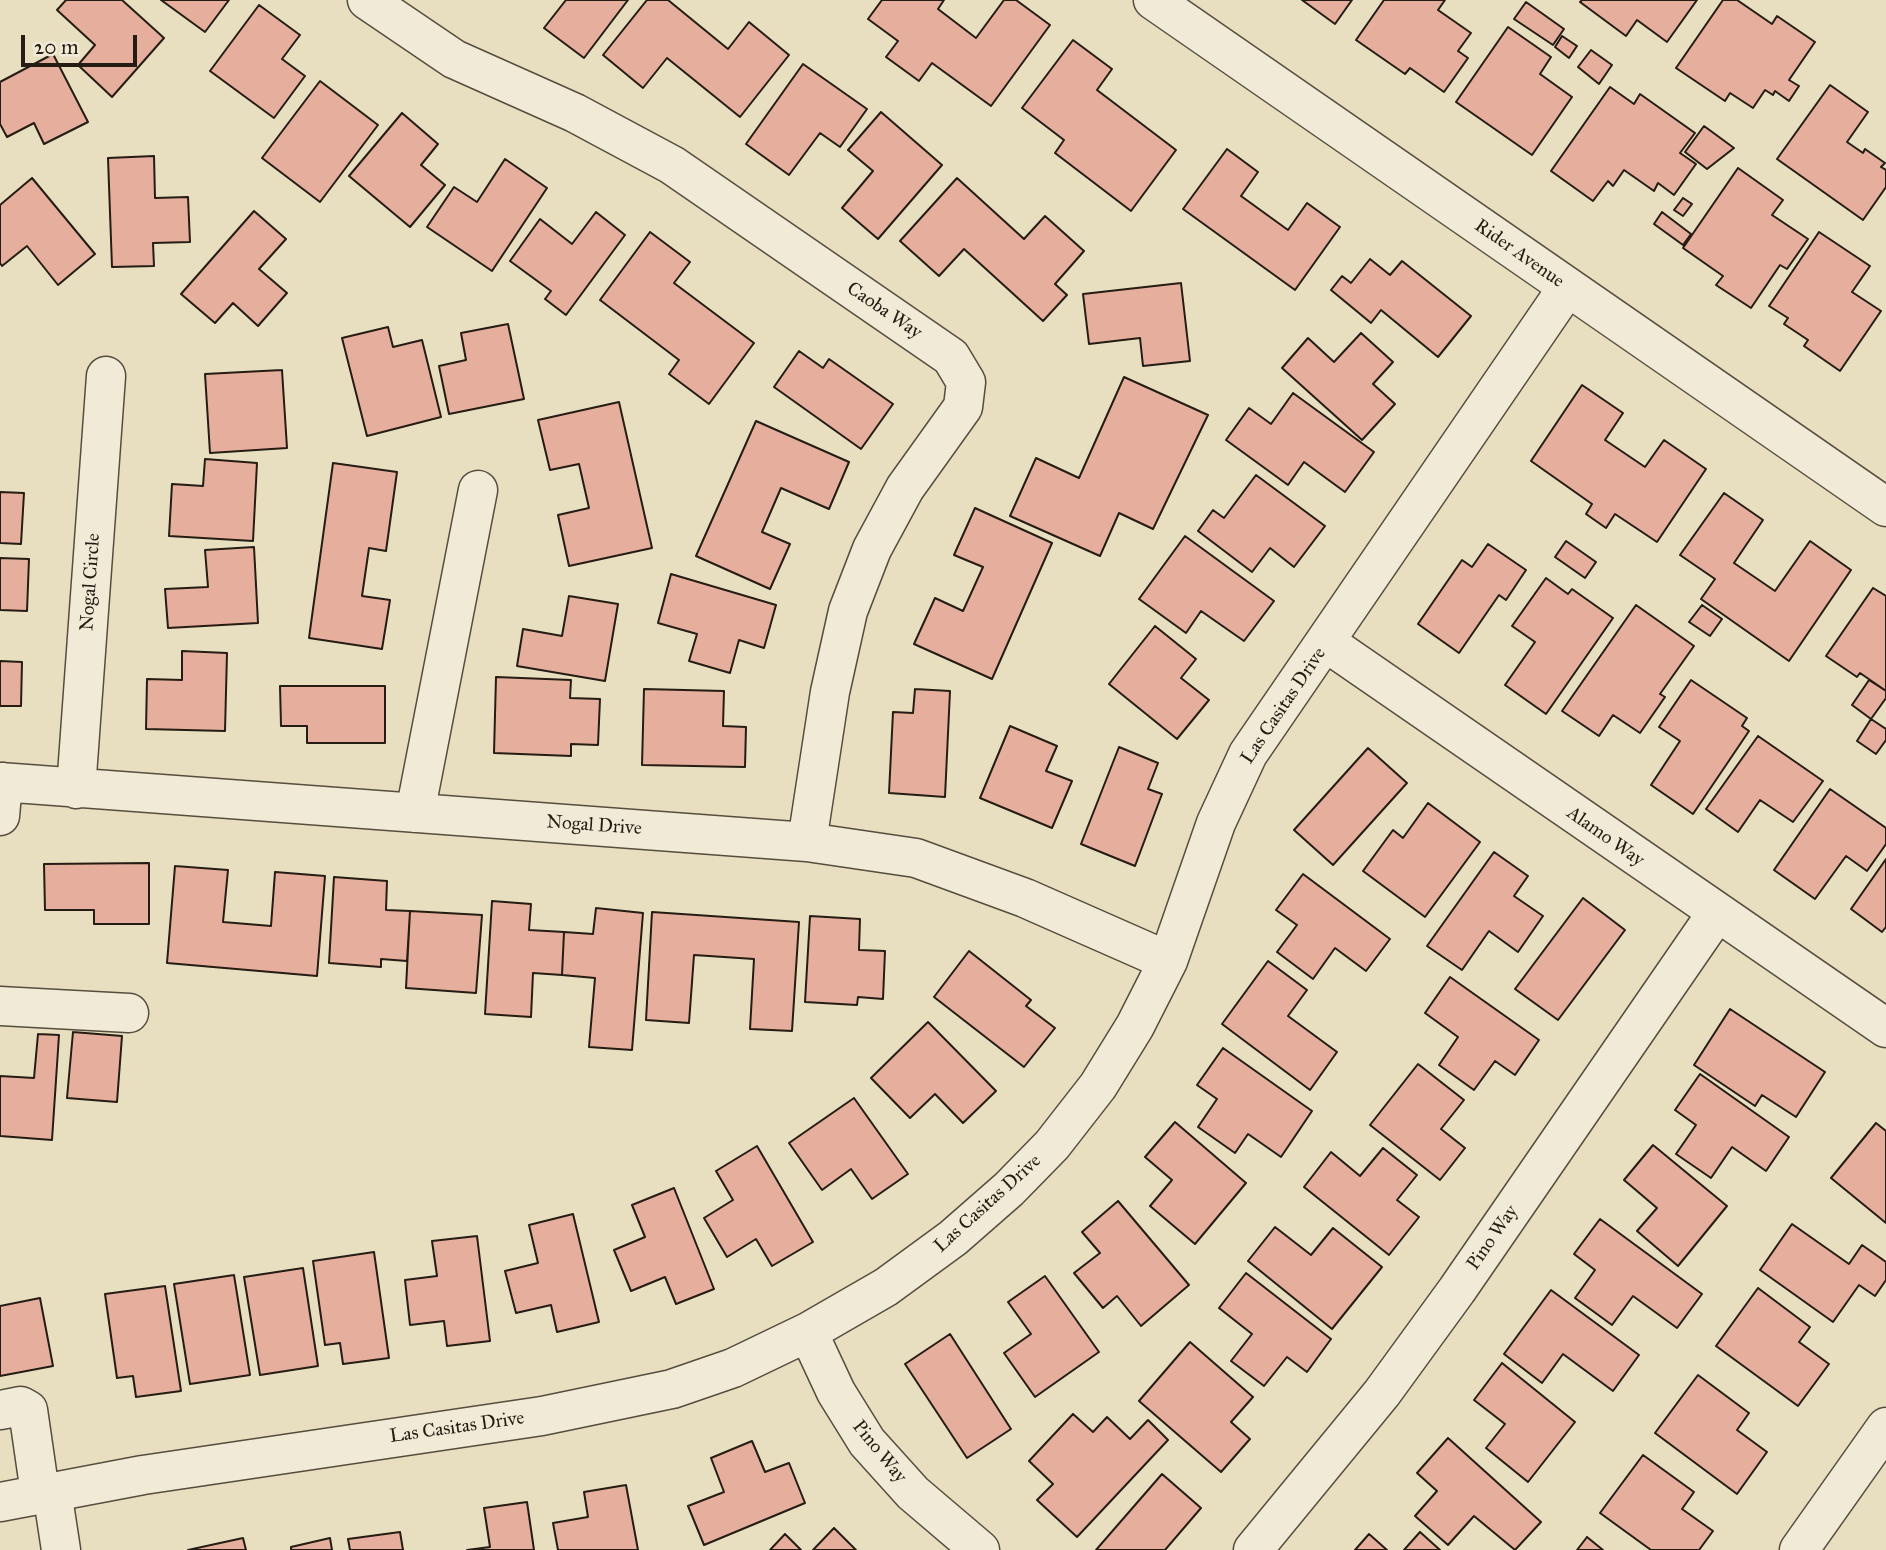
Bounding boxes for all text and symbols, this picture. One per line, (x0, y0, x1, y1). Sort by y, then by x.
scale bar (24, 21, 140, 65)
text: 20 m (34, 34, 79, 60)
street label: Rider Avenue (1470, 215, 1568, 293)
street label: Caoba Way (842, 278, 926, 344)
street label: Nogal Circle (76, 532, 106, 632)
street label: Las Casitas Drive (1237, 643, 1331, 769)
street label: Alamo Way (1562, 802, 1648, 872)
street label: Nogal Drive (546, 811, 642, 841)
street label: Las Casitas Drive (930, 1150, 1046, 1258)
street label: Pino Way (1462, 1201, 1524, 1275)
street label: Las Casitas Drive (388, 1407, 526, 1449)
street label: Pino Way (847, 1416, 911, 1488)

